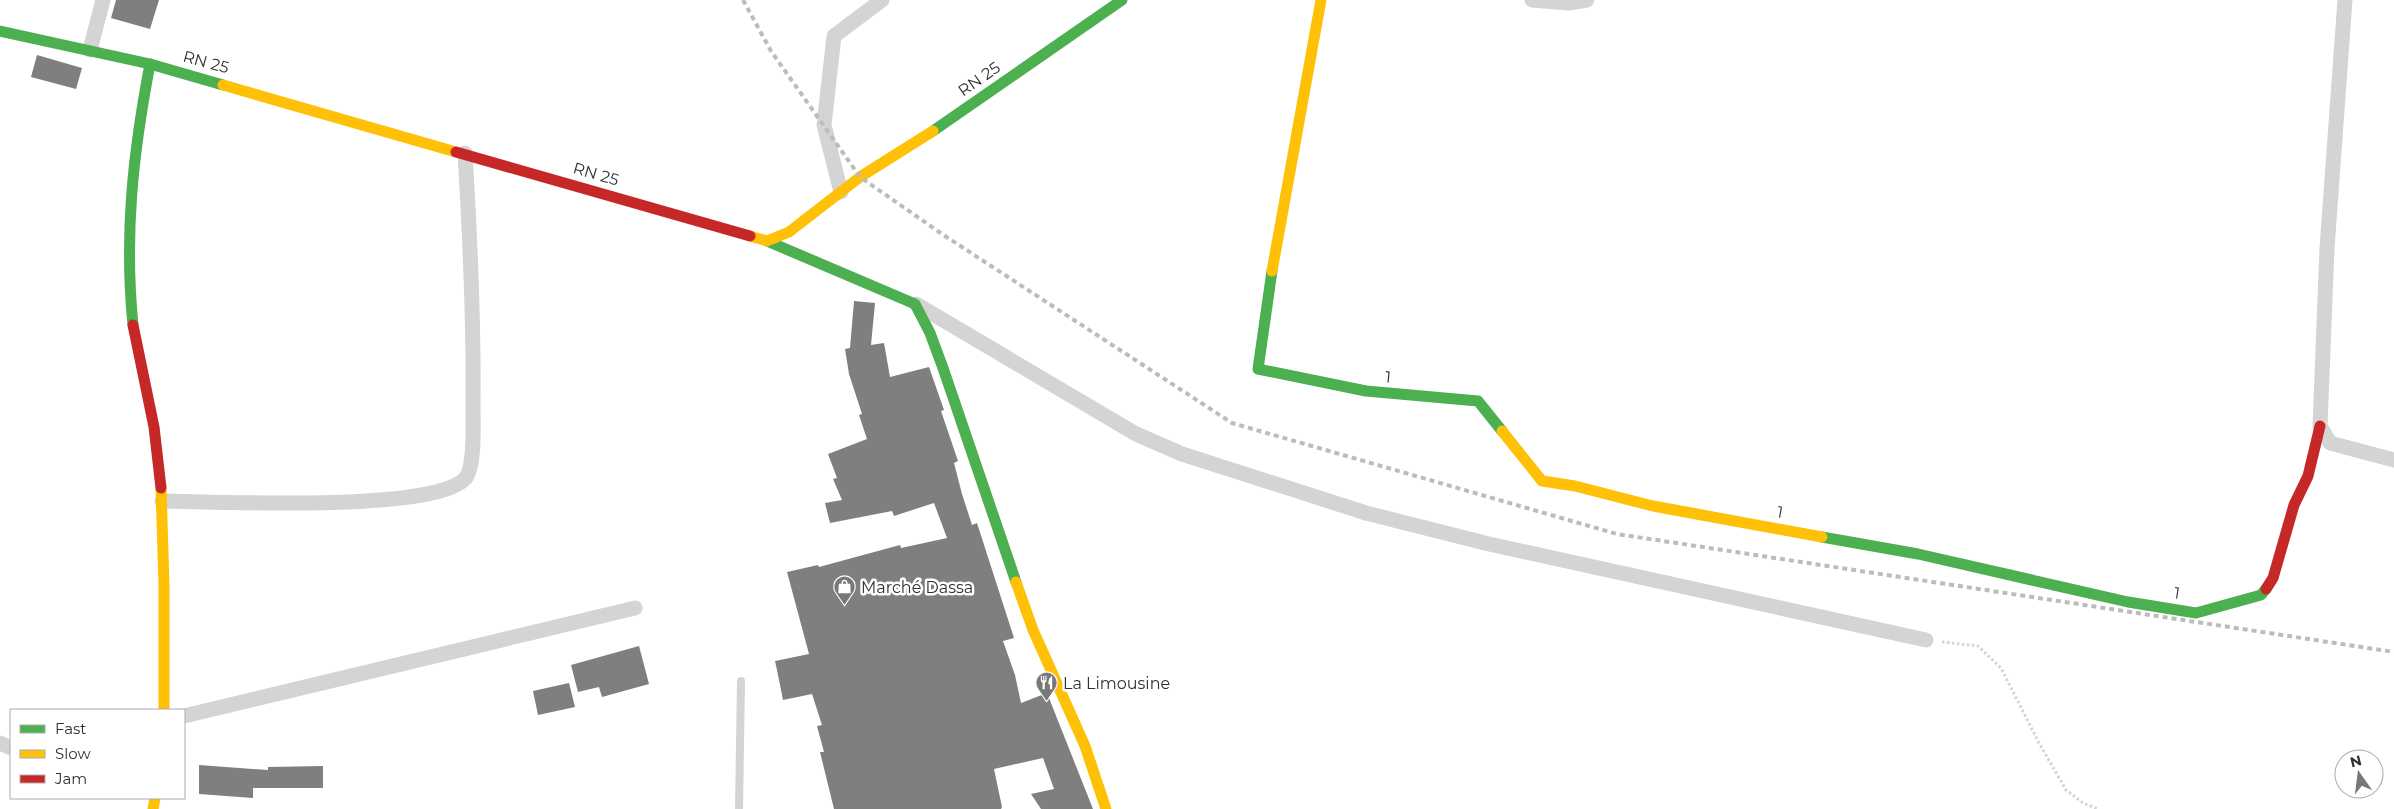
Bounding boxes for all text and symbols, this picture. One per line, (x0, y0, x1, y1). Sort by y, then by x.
street label: RN 25 (181, 47, 231, 77)
street label: RN 25 (954, 58, 1004, 100)
street label: RN 25 (571, 158, 621, 190)
street label: 1 (1384, 367, 1392, 387)
street label: 1 (1776, 502, 1784, 522)
shop icon: Marché Dassa (833, 575, 857, 606)
place label: Marché Dassa (861, 578, 973, 597)
street label: 1 (2173, 583, 2181, 603)
restaurant icon: La Limousine (1035, 671, 1059, 702)
place label: La Limousine (1063, 674, 1170, 693)
legend (10, 709, 185, 799)
text: Fast (55, 719, 86, 738)
text: Slow (55, 744, 91, 763)
north arrow (2334, 749, 2384, 799)
text: N (2348, 751, 2364, 771)
text: Jam (54, 769, 87, 788)

